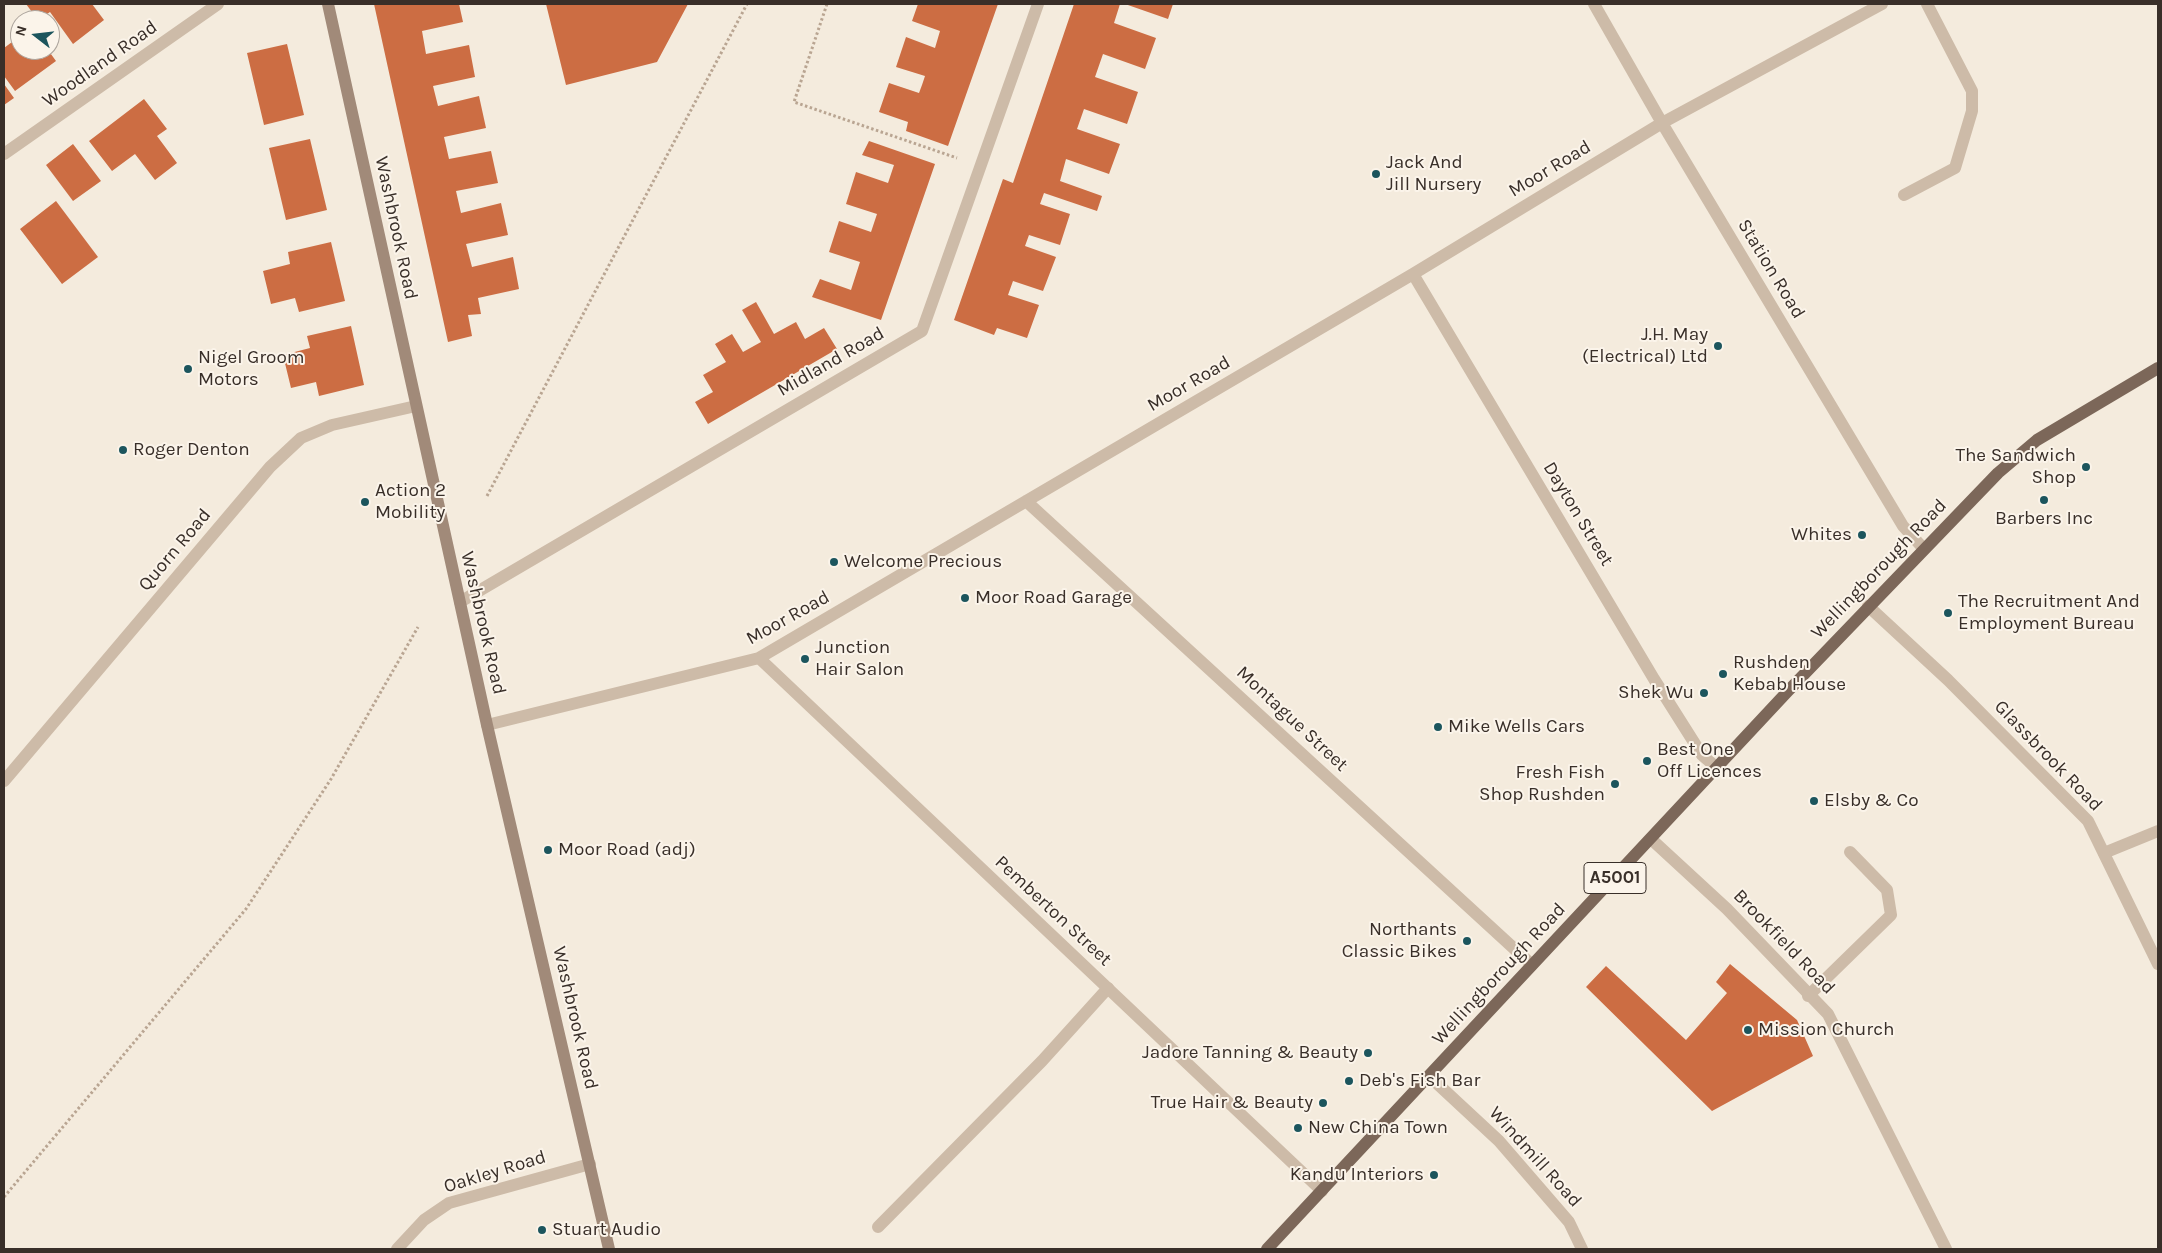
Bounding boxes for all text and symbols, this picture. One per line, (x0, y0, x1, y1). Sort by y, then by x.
north arrow (10, 10, 60, 60)
street label: Woodland Road (38, 16, 162, 112)
text: N (12, 24, 31, 38)
street label: Moor Road (1505, 136, 1595, 202)
place label: Jack And Jill Nursery (1386, 152, 1481, 196)
street label: Washbrook Road (370, 154, 422, 302)
marker: Jack And Jill Nursery (1370, 168, 1382, 180)
street label: Station Road (1732, 215, 1810, 323)
street label: Midland Road (773, 322, 889, 402)
place label: J.H. May (Electrical) Ltd (1582, 324, 1708, 368)
marker: J.H. May (Electrical) Ltd (1712, 340, 1724, 352)
place label: Nigel Groom Motors (198, 347, 305, 391)
street label: Moor Road (1143, 351, 1235, 417)
marker: Nigel Groom Motors (182, 363, 194, 375)
place label: Roger Denton (133, 439, 250, 461)
marker: Roger Denton (117, 444, 129, 456)
place label: The Sandwich Shop (1955, 445, 2076, 489)
street label: Dayton Street (1538, 458, 1618, 570)
marker: The Sandwich Shop (2080, 461, 2092, 473)
place label: Action 2 Mobility (375, 480, 446, 524)
street label: Wellingborough Road (1806, 494, 1952, 644)
marker: Barbers Inc (2038, 494, 2050, 506)
marker: Action 2 Mobility (359, 496, 371, 508)
street label: Quorn Road (134, 504, 216, 596)
place label: Barbers Inc (1995, 508, 2093, 530)
place label: Whites (1791, 524, 1852, 546)
marker: Whites (1856, 529, 1868, 541)
street label: Washbrook Road (455, 549, 511, 697)
place label: Welcome Precious (844, 551, 1002, 573)
marker: Welcome Precious (828, 556, 840, 568)
street label: Moor Road (742, 586, 834, 650)
place label: Moor Road Garage (975, 587, 1132, 609)
place label: The Recruitment And Employment Bureau (1958, 591, 2140, 635)
marker: Moor Road Garage (959, 592, 971, 604)
marker: The Recruitment And Employment Bureau (1942, 607, 1954, 619)
place label: Junction Hair Salon (815, 637, 904, 681)
place label: Rushden Kebab House (1733, 652, 1846, 696)
marker: Junction Hair Salon (799, 653, 811, 665)
street label: Montague Street (1231, 661, 1353, 777)
marker: Rushden Kebab House (1717, 668, 1729, 680)
place label: Shek Wu (1618, 682, 1694, 704)
marker: Shek Wu (1698, 687, 1710, 699)
street label: Glassbrook Road (1989, 696, 2107, 816)
place label: Mike Wells Cars (1448, 716, 1585, 738)
marker: Mike Wells Cars (1432, 721, 1444, 733)
place label: Best One Off Licences (1657, 739, 1762, 783)
marker: Best One Off Licences (1641, 755, 1653, 767)
place label: Fresh Fish Shop Rushden (1479, 762, 1605, 806)
marker: Fresh Fish Shop Rushden (1609, 778, 1621, 790)
place label: Elsby & Co (1824, 790, 1919, 812)
marker: Elsby & Co (1808, 795, 1820, 807)
place label: Moor Road (adj) (558, 839, 696, 861)
marker: Moor Road (adj) (542, 844, 554, 856)
street label: Pemberton Street (990, 851, 1116, 971)
road number: A5001 (1584, 862, 1646, 894)
street label: Brookfield Road (1728, 885, 1840, 999)
street label: Wellingborough Road (1427, 898, 1571, 1050)
place label: Northants Classic Bikes (1342, 919, 1457, 963)
marker: Northants Classic Bikes (1461, 935, 1473, 947)
street label: Washbrook Road (547, 944, 603, 1092)
place label: Mission Church (1758, 1019, 1895, 1041)
marker: Mission Church (1742, 1024, 1754, 1036)
place label: Jadore Tanning & Beauty (1142, 1042, 1358, 1064)
marker: Jadore Tanning & Beauty (1362, 1047, 1374, 1059)
place label: Deb's Fish Bar (1359, 1070, 1480, 1092)
marker: Deb's Fish Bar (1343, 1075, 1355, 1087)
place label: True Hair & Beauty (1151, 1092, 1313, 1114)
marker: True Hair & Beauty (1317, 1097, 1329, 1109)
street label: Windmill Road (1484, 1102, 1586, 1212)
place label: New China Town (1308, 1117, 1448, 1139)
marker: New China Town (1292, 1122, 1304, 1134)
street label: Oakley Road (441, 1146, 549, 1198)
place label: Kandu Interiors (1290, 1164, 1424, 1186)
marker: Kandu Interiors (1428, 1169, 1440, 1181)
place label: Stuart Audio (552, 1219, 661, 1241)
marker: Stuart Audio (536, 1224, 548, 1236)

